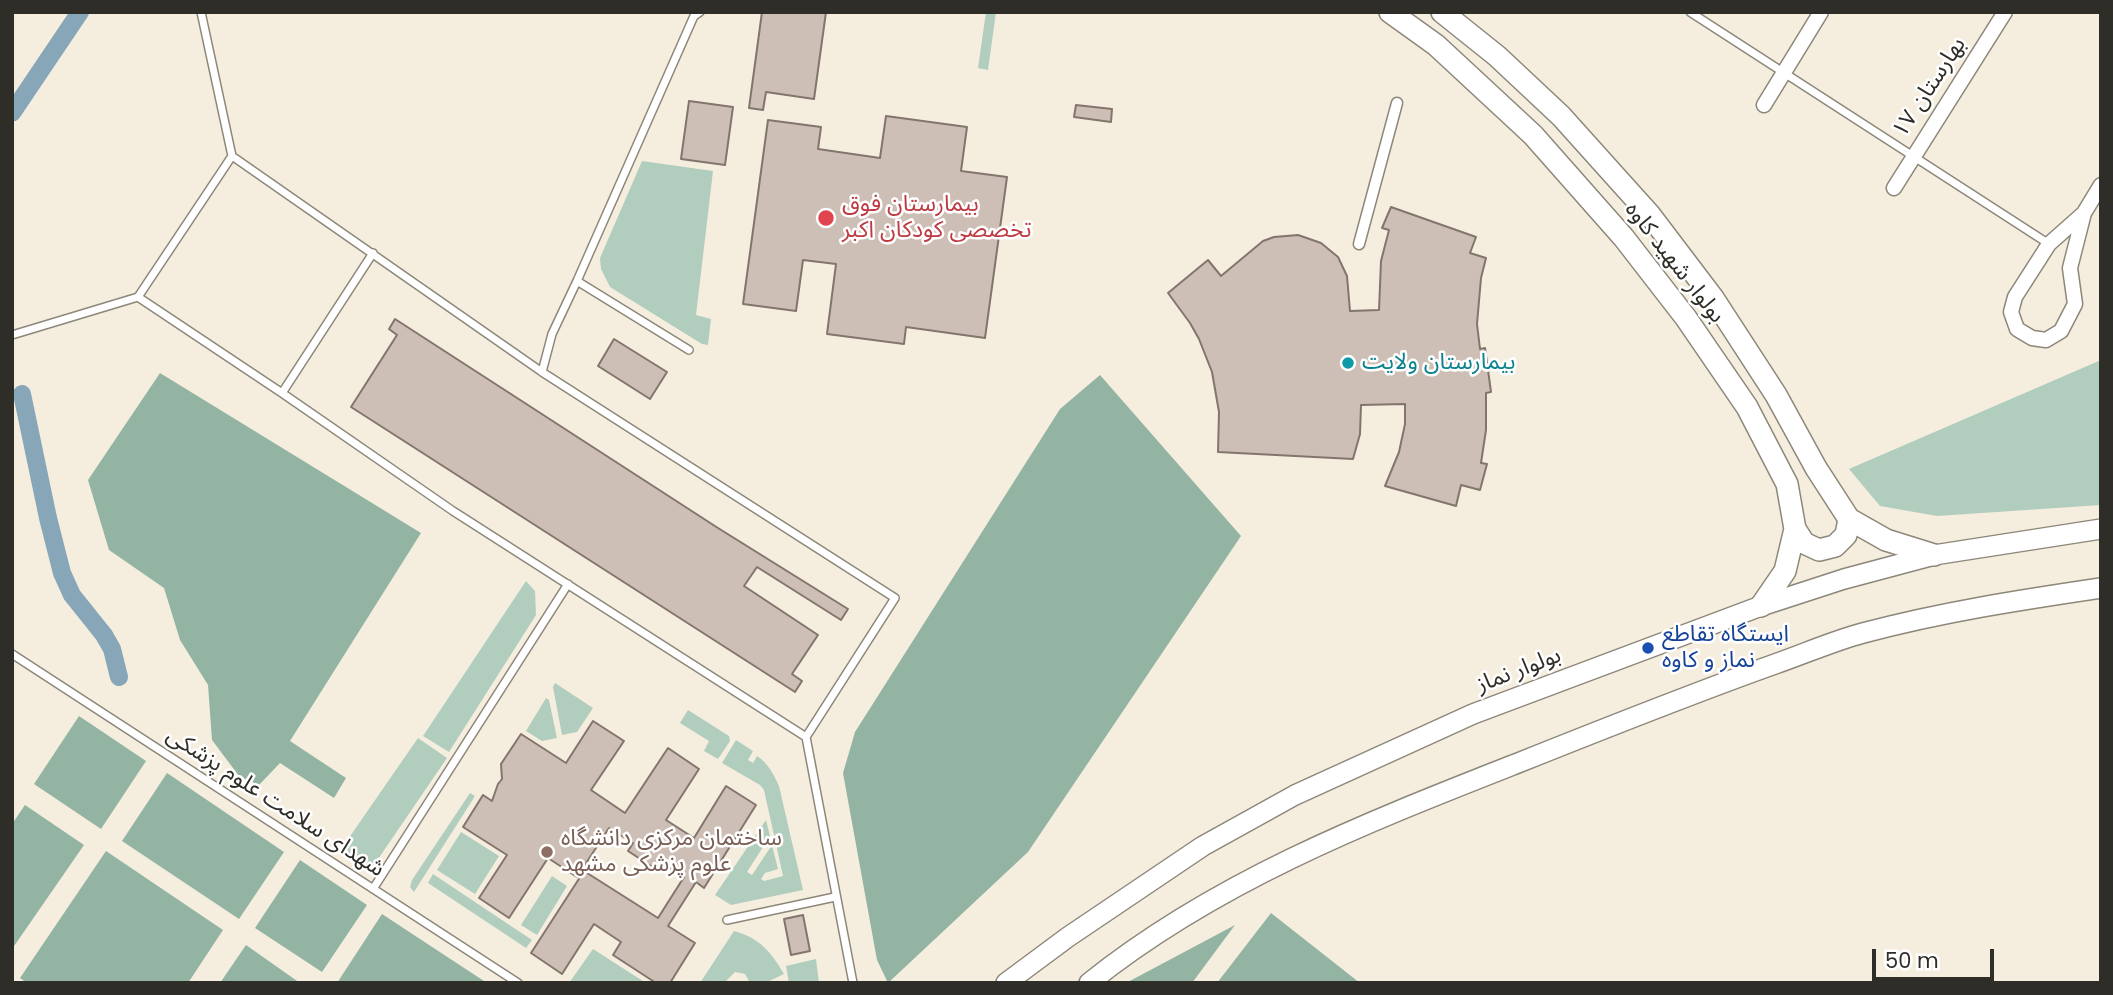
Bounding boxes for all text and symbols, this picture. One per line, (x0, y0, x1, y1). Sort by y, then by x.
street label: بهارستان ۱۷ (1887, 33, 1973, 143)
place label: بیمارستان فوق تخصصی کودکان اکبر (842, 191, 1032, 245)
street label: بولوار شهید کاوه (1618, 197, 1730, 329)
marker: بیمارستان فوق تخصصی کودکان اکبر (816, 208, 836, 228)
place label: بیمارستان ولایت (1362, 349, 1515, 377)
marker: بیمارستان ولایت (1340, 355, 1356, 371)
place label: ایستگاه تقاطع نماز و کاوه (1662, 621, 1789, 675)
marker: ایستگاه تقاطع نماز و کاوه (1640, 640, 1656, 656)
street label: بولوار نماز (1473, 642, 1565, 700)
street label: شهدای سلامت علوم پزشکی (161, 722, 389, 884)
place label: ساختمان مرکزی دانشگاه علوم پزشکی مشهد (561, 825, 782, 879)
marker: ساختمان مرکزی دانشگاه علوم پزشکی مشهد (539, 844, 555, 860)
scale bar (1875, 936, 1997, 980)
text: 50 m (1885, 946, 1939, 975)

